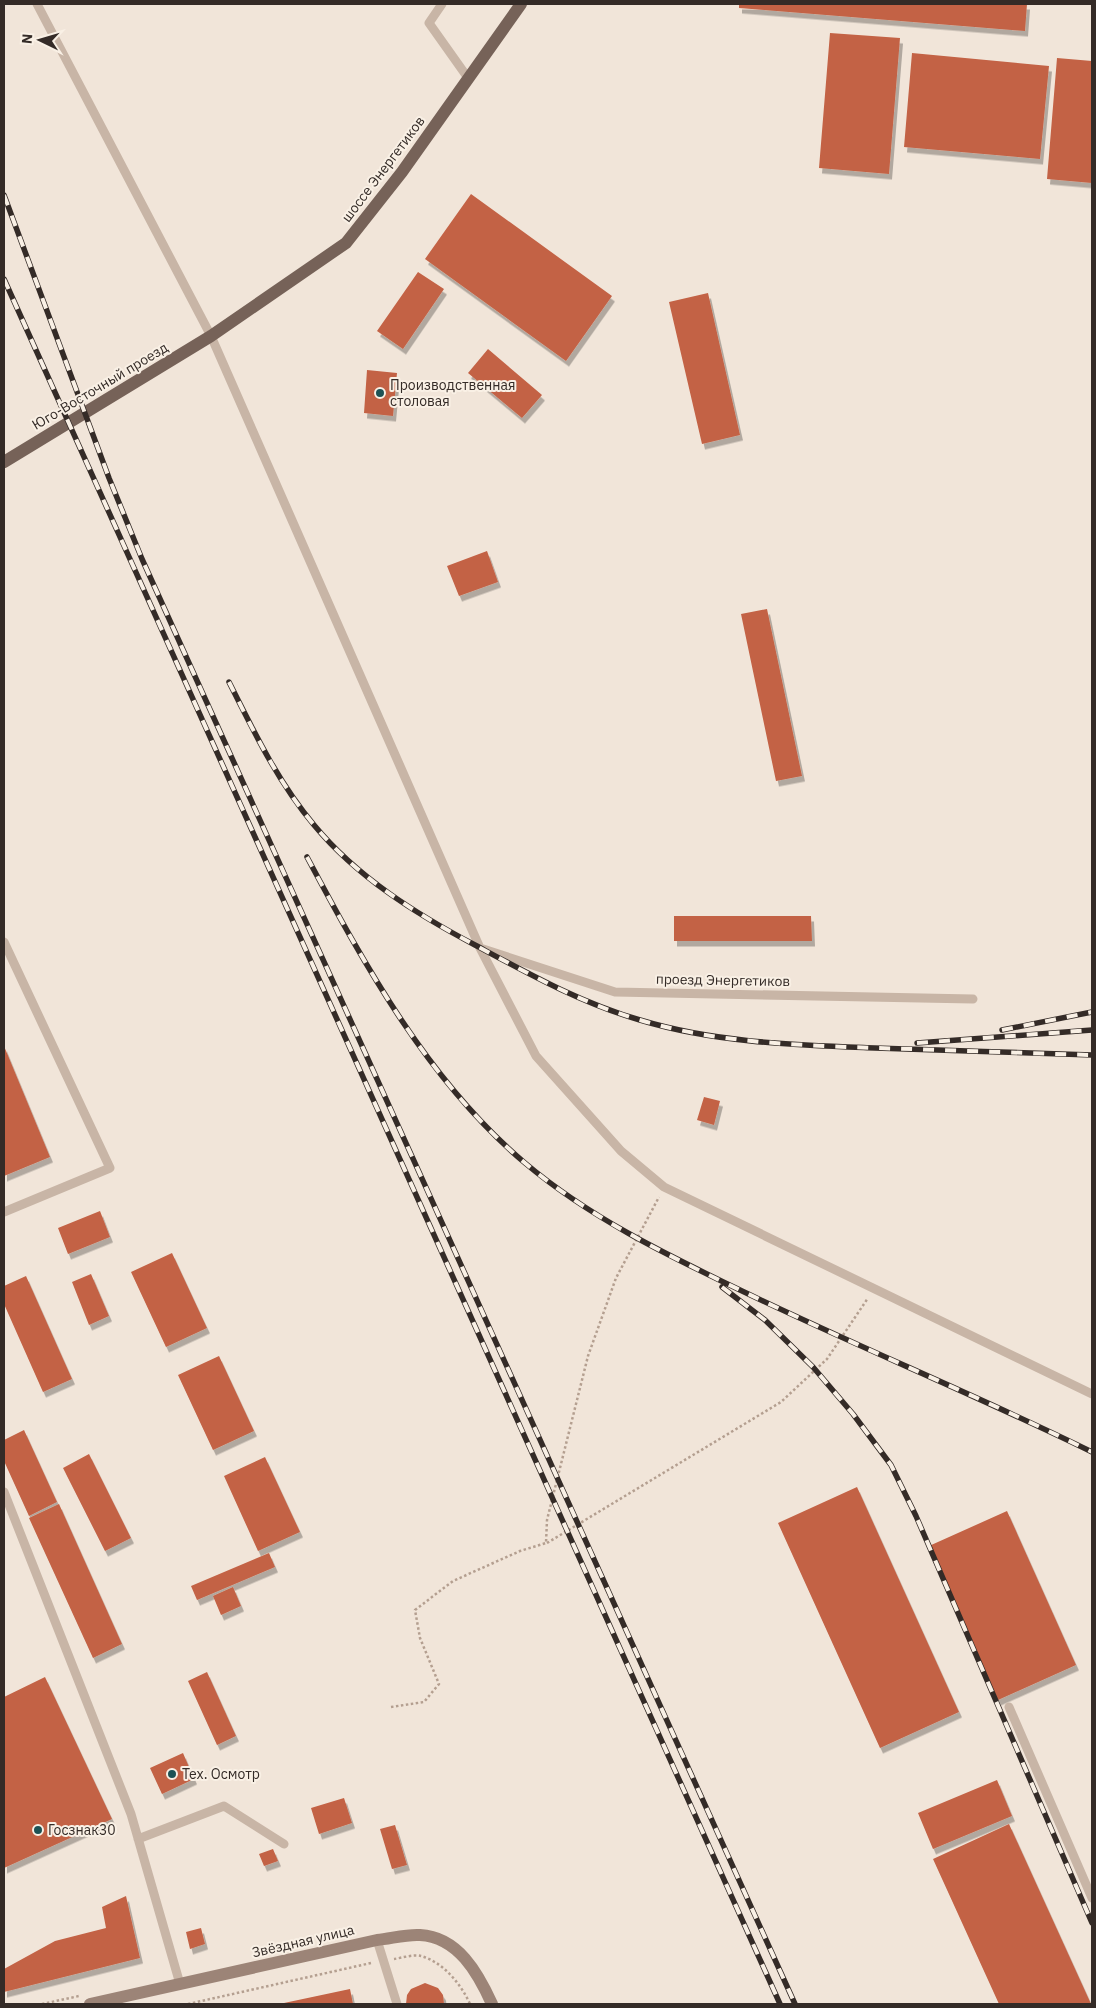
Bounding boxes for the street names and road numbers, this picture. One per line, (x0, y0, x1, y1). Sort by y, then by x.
street label: шоссе Энергетиков (337, 112, 429, 226)
street label: Юго-Восточный проезд (29, 338, 171, 434)
street label: проезд Энергетиков (656, 970, 790, 990)
street label: Звёздная улица (250, 1920, 356, 1962)

